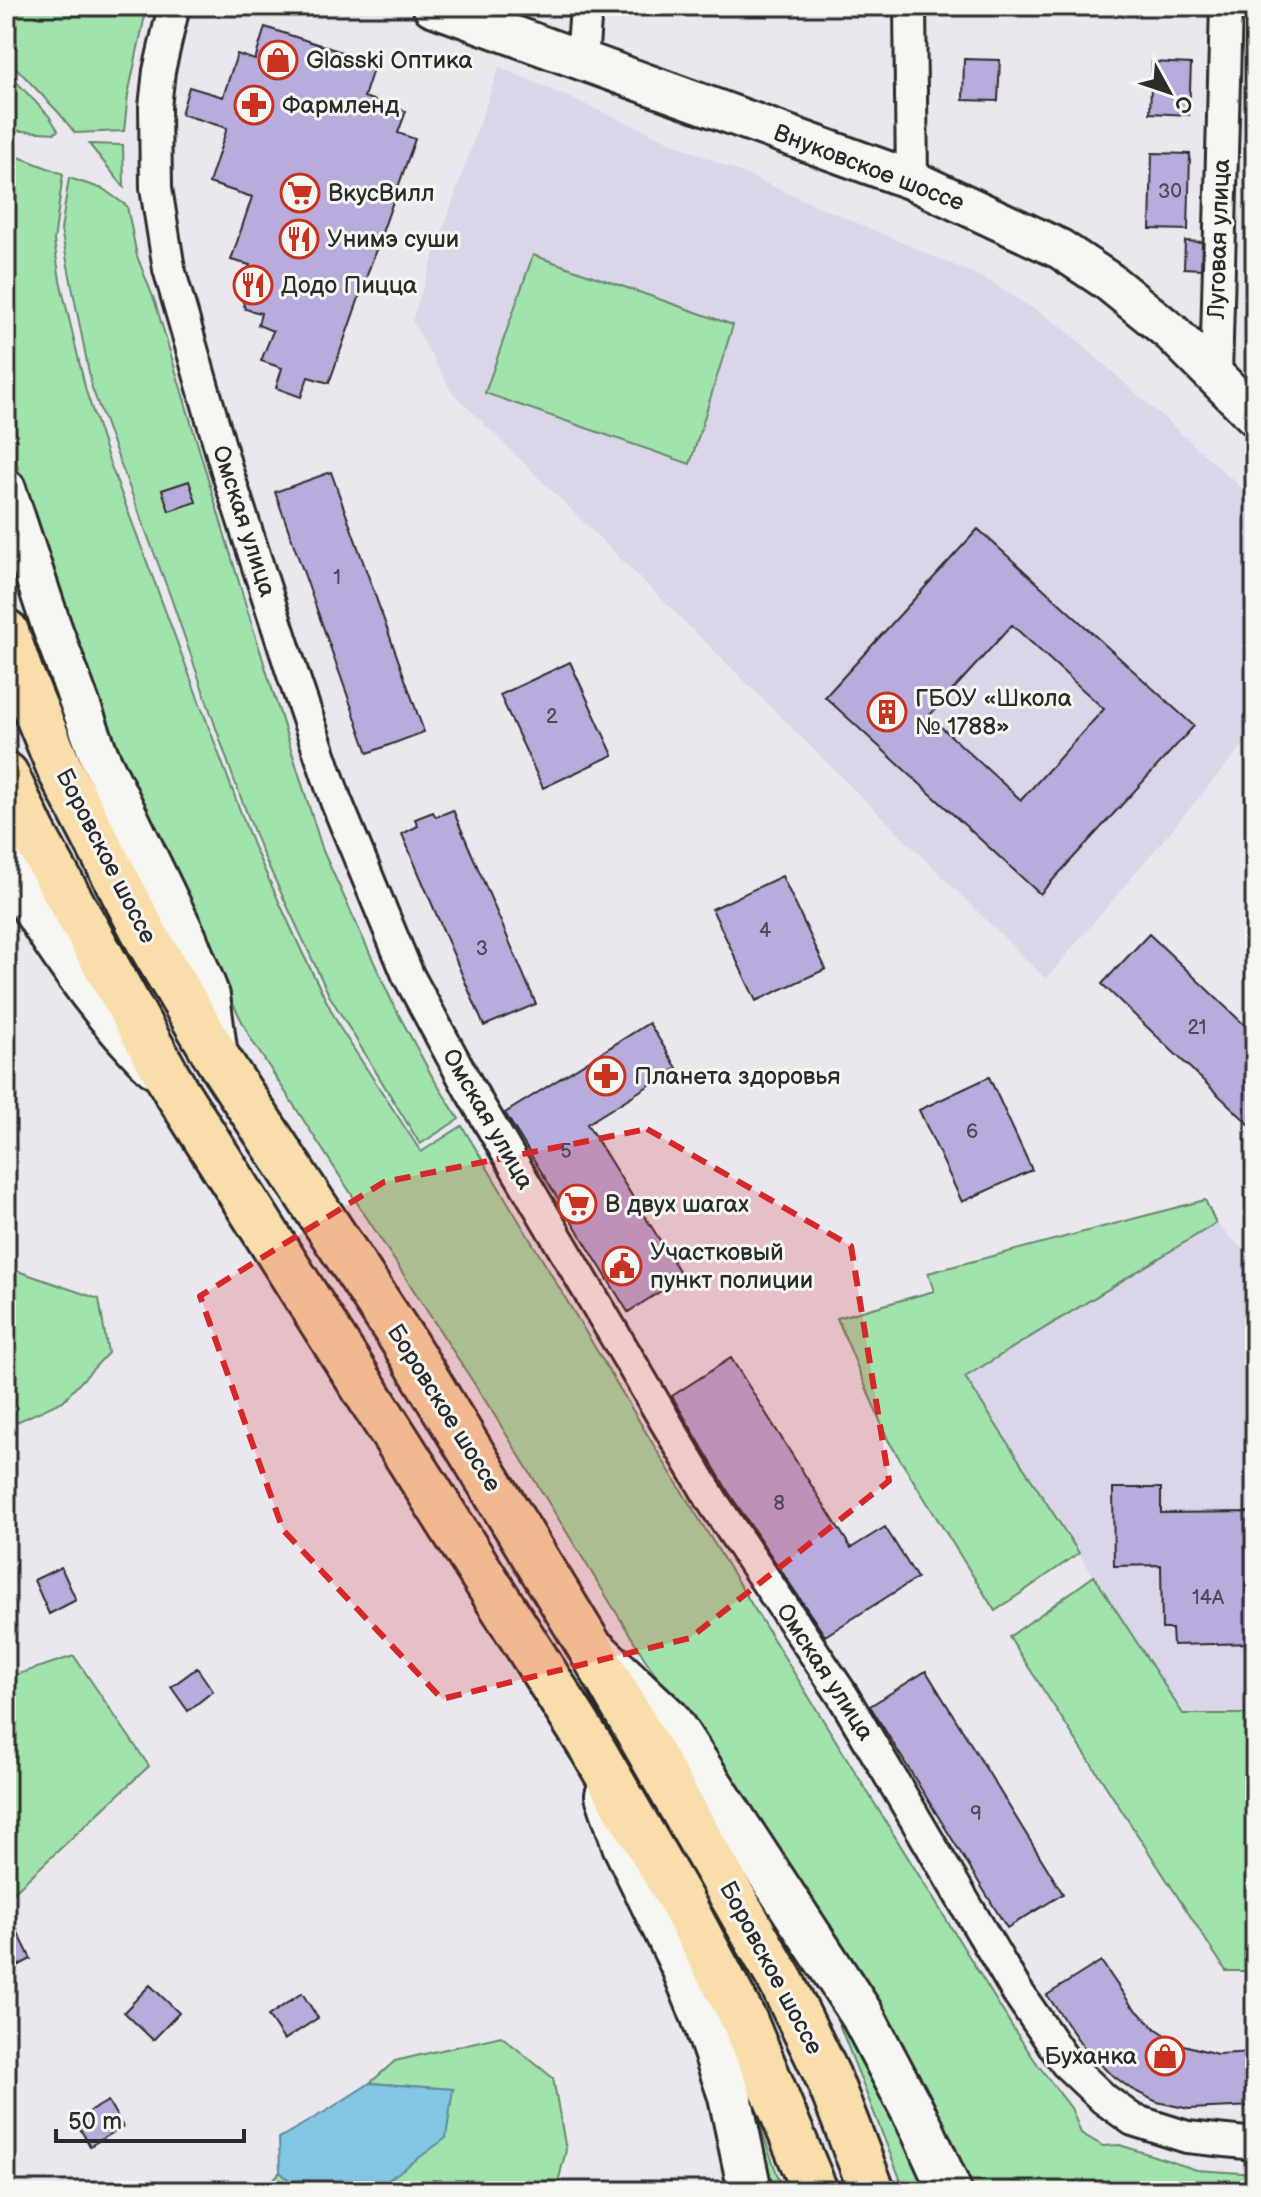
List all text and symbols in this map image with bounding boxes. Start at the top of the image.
shop icon: Glasski Оптика [257,39,299,81]
place label: Glasski Оптика [306,46,473,75]
north arrow [1129,52,1209,132]
pharmacy icon: Фармленд [233,84,275,126]
text: С [1168,89,1198,118]
place label: Фармленд [282,91,400,120]
street label: Внуковское шоссе [770,118,968,218]
street label: Луговая улица [1202,158,1236,321]
supermarket icon: ВкусВилл [279,172,321,214]
place label: ВкусВилл [328,179,435,208]
house number: 30 [1158,180,1182,204]
restaurant icon: Унимэ суши [278,218,320,260]
place label: Унимэ суши [327,225,459,254]
restaurant icon: Додо Пицца [232,264,274,306]
place label: Додо Пицца [281,271,417,300]
street label: Омская улица [206,442,282,600]
house number: 1 [333,566,341,590]
place label: ГБОУ «Школа № 1788» [915,684,1072,741]
building icon: ГБОУ «Школа № 1788» [866,691,908,733]
house number: 2 [546,705,558,729]
street label: Боровское шоссе [49,764,163,948]
house number: 4 [759,919,771,943]
house number: 3 [476,937,488,961]
house number: 21 [1187,1016,1207,1040]
street label: Омская улица [436,1044,540,1194]
pharmacy icon: Планета здоровья [585,1055,627,1097]
place label: Планета здоровья [634,1062,841,1091]
house number: 6 [966,1120,978,1144]
house number: 5 [560,1140,572,1164]
supermarket icon: В двух шагах [556,1183,598,1225]
place label: В двух шагах [605,1190,749,1219]
place label: Участковый пункт полиции [650,1238,813,1295]
public building icon: Участковый пункт полиции [601,1245,643,1287]
street label: Боровское шоссе [381,1319,507,1497]
house number: 8 [773,1492,785,1516]
house number: 14А [1192,1586,1225,1610]
street label: Омская улица [770,1598,880,1746]
house number: 9 [970,1802,982,1826]
street label: Боровское шоссе [713,1876,829,2060]
shop icon: Буханка [1144,2035,1186,2077]
place label: Буханка [1044,2042,1137,2071]
scale bar [56,2093,244,2143]
text: 50 m [68,2107,122,2136]

